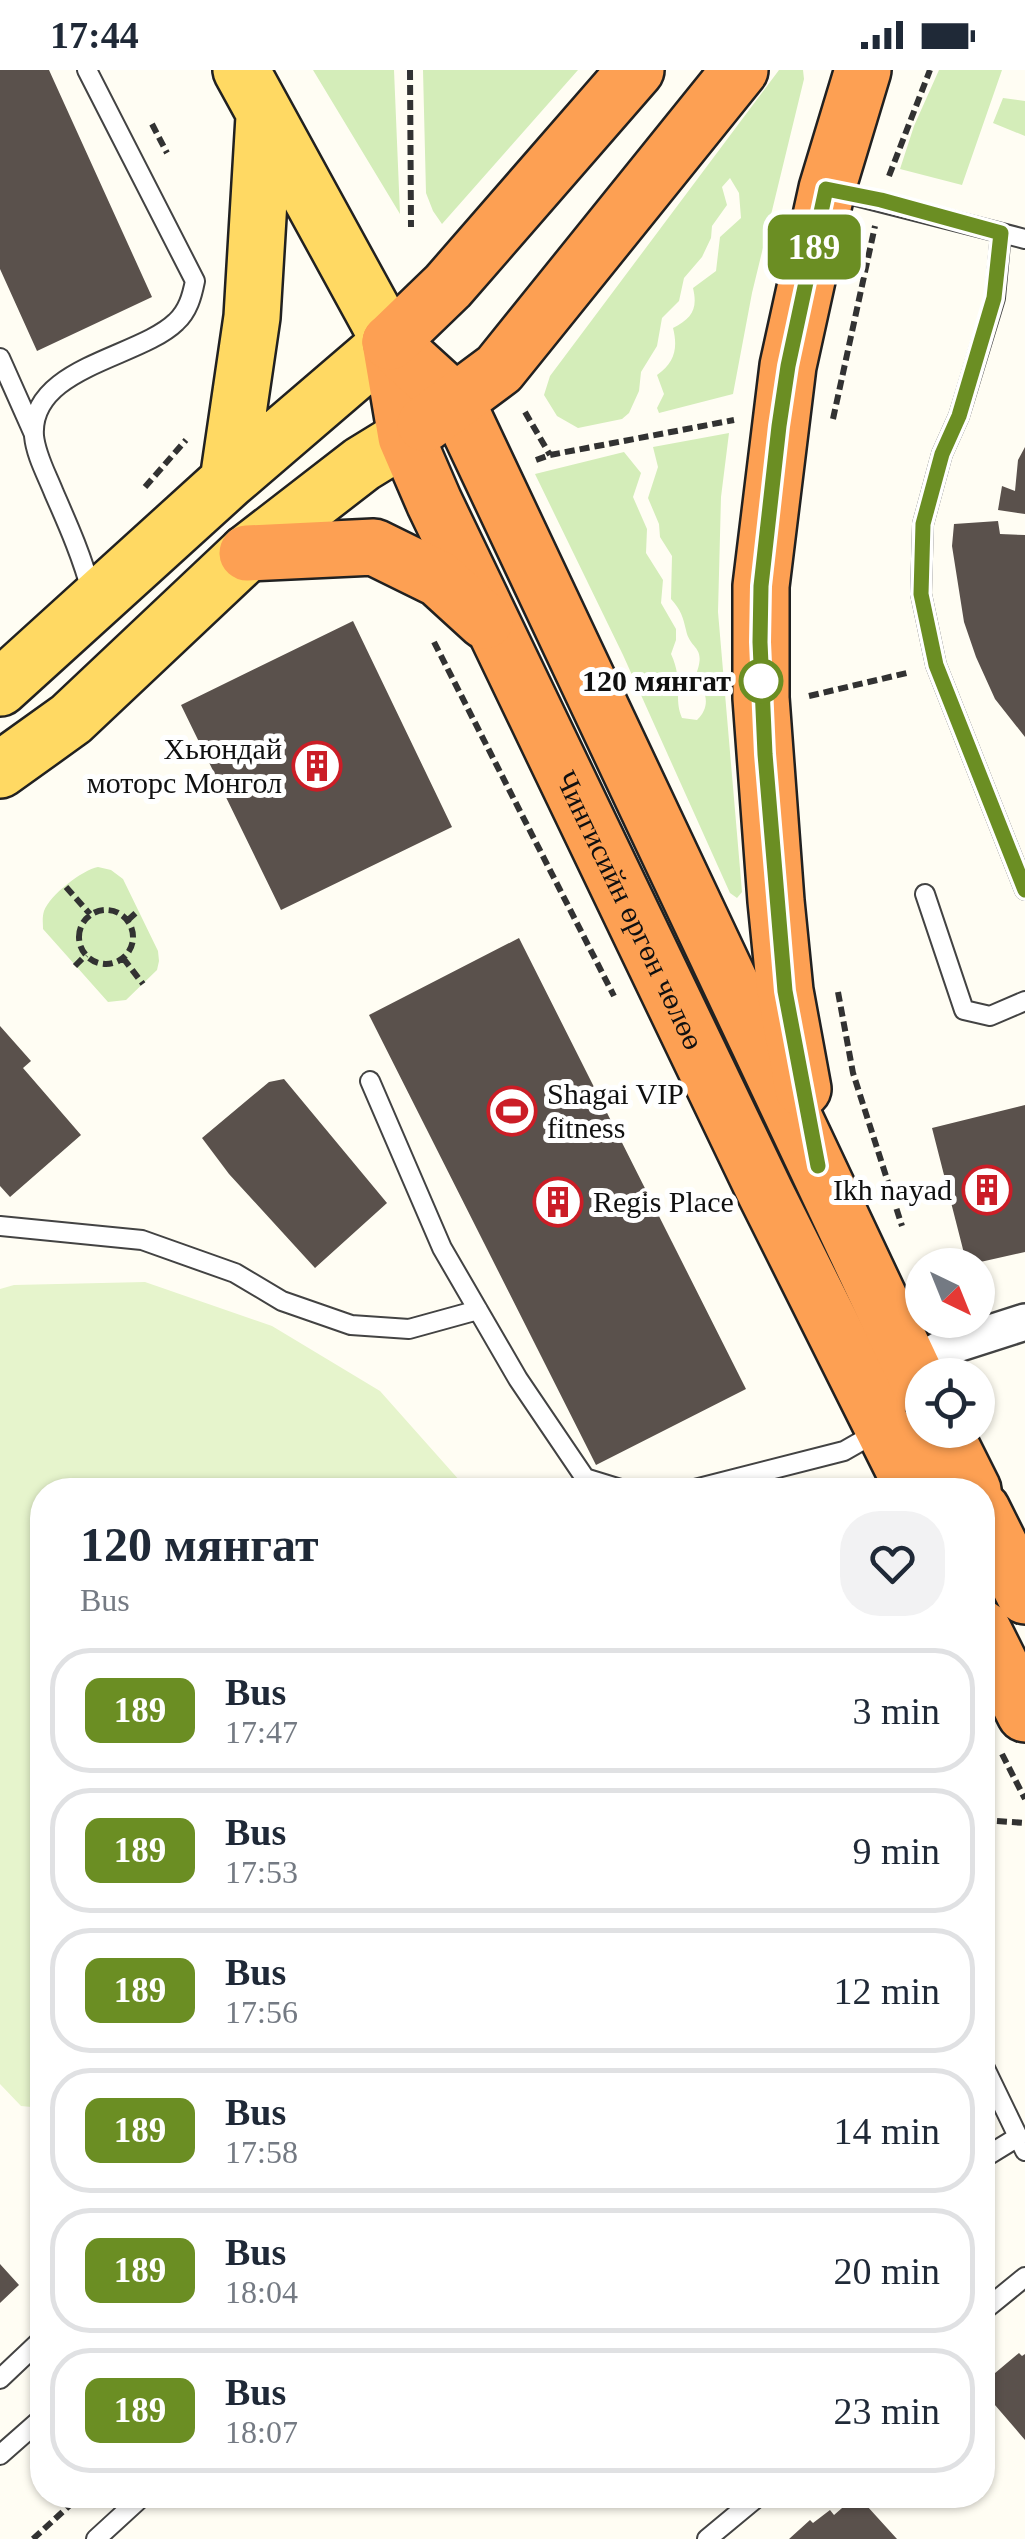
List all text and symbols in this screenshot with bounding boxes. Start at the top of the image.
text: 17:44 [50,14,139,56]
line badge: 189 [756,214,872,280]
text: 189 [788,228,840,267]
marker: 120 мянгат [740,660,782,702]
place label: 120 мянгат [582,664,731,697]
place label: Хьюндай моторс Монгол [87,732,282,799]
building icon: Хьюндай моторс Монгол [291,740,343,792]
street label: Чингисийн өргөн чөлөө [550,765,711,1055]
place label: Shagai VIP fitness [547,1077,684,1144]
sports icon: Shagai VIP fitness [486,1085,538,1137]
building icon: Ikh nayad [961,1164,1013,1216]
place label: Ikh nayad [833,1173,952,1206]
building icon: Regis Place [532,1176,584,1228]
place label: Regis Place [593,1185,734,1218]
north arrow [905,1248,995,1338]
map controls [905,1248,995,1448]
button: locate [905,1358,995,1448]
button: heart [840,1511,945,1616]
text: 120 мянгат [80,1518,318,1571]
text: Bus [80,1582,130,1618]
text: Bus [225,1671,286,1713]
text: 3 min [852,1690,940,1732]
text: 189 [114,1691,166,1730]
text: 17:47 [225,1714,298,1750]
text: Bus [225,1811,286,1853]
text: 9 min [852,1830,940,1872]
text: 189 [114,1831,166,1870]
text: 17:53 [225,1854,298,1890]
text: Bus [225,1951,286,1993]
text: 12 min [833,1970,940,2012]
text: 189 [114,1971,166,2010]
text: 17:56 [225,1994,298,2030]
text: Bus [225,2091,286,2133]
text: 14 min [833,2110,940,2152]
text: 189 [114,2111,166,2150]
text: 17:58 [225,2134,298,2170]
text: Bus [225,2231,286,2273]
text: 20 min [833,2250,940,2292]
text: 189 [114,2251,166,2290]
text: 18:04 [225,2274,298,2310]
text: Bus [225,2371,286,2413]
text: 23 min [833,2390,940,2432]
text: 189 [114,2391,166,2430]
text: 18:07 [225,2414,298,2450]

